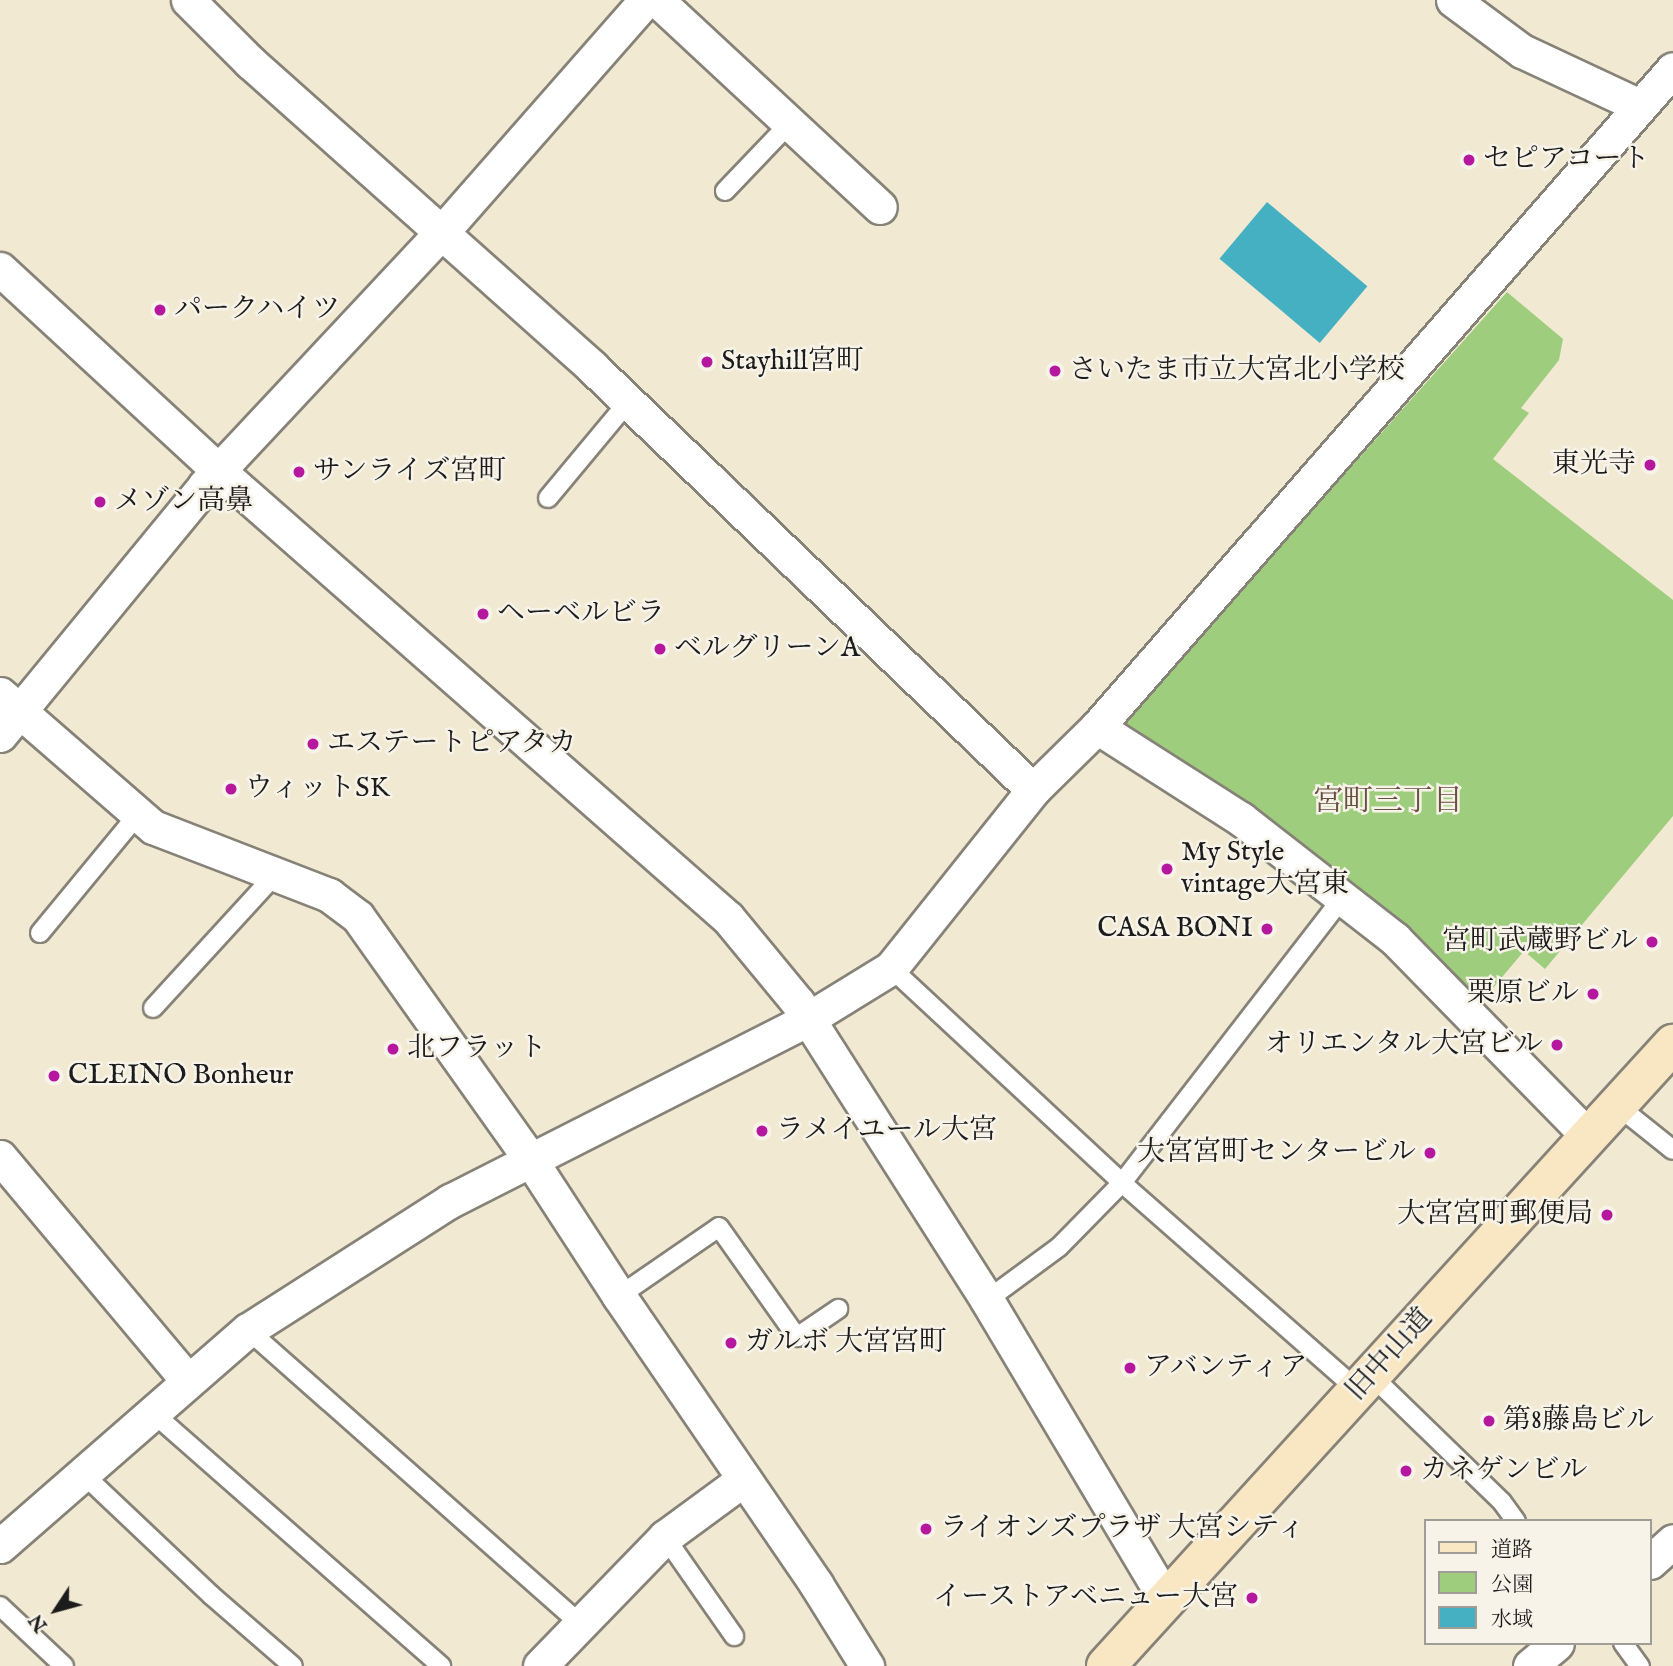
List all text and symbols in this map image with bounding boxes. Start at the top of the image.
place label: セピアコート [1483,143,1651,177]
marker: セピアコート [1461,152,1477,168]
place label: パークハイツ [174,293,342,327]
marker: パークハイツ [152,302,168,318]
place label: Stayhill宮町 [721,345,864,379]
marker: Stayhill宮町 [699,354,715,370]
place label: さいたま市立大宮北小学校 [1069,354,1405,388]
marker: さいたま市立大宮北小学校 [1047,363,1063,379]
place label: 東光寺 [1552,448,1636,482]
place label: サンライズ宮町 [313,455,509,489]
marker: 東光寺 [1642,457,1658,473]
marker: サンライズ宮町 [291,464,307,480]
place label: メゾン高鼻 [114,485,254,519]
marker: メゾン高鼻 [92,494,108,510]
place label: ヘーベルビラ [497,597,665,631]
marker: ヘーベルビラ [475,606,491,622]
place label: ベルグリーンA [674,632,861,666]
marker: ベルグリーンA [652,641,668,657]
place label: エステートピアタカ [327,727,579,761]
marker: エステートピアタカ [305,736,321,752]
place label: ウィットSK [245,772,392,806]
marker: ウィットSK [223,781,239,797]
district label: 宮町三丁目 [1313,784,1463,820]
place label: My Style vintage大宮東 [1181,836,1350,902]
marker: My Style vintage大宮東 [1159,861,1175,877]
place label: CASA BONI [1097,912,1253,946]
marker: CASA BONI [1259,921,1275,937]
place label: 宮町武蔵野ビル [1442,925,1638,959]
marker: 宮町武蔵野ビル [1644,934,1660,950]
place label: 栗原ビル [1467,977,1579,1011]
marker: 栗原ビル [1585,986,1601,1002]
place label: オリエンタル大宮ビル [1263,1028,1543,1062]
place label: 北フラット [407,1032,547,1066]
marker: オリエンタル大宮ビル [1549,1037,1565,1053]
marker: 北フラット [385,1041,401,1057]
place label: CLEINO Bonheur [68,1059,293,1093]
marker: CLEINO Bonheur [46,1068,62,1084]
place label: ラメイユール大宮 [776,1114,1000,1148]
marker: ラメイユール大宮 [754,1123,770,1139]
place label: 大宮宮町センタービル [1136,1136,1416,1170]
marker: 大宮宮町センタービル [1422,1145,1438,1161]
place label: 大宮宮町郵便局 [1397,1198,1593,1232]
marker: 大宮宮町郵便局 [1599,1207,1615,1223]
street label: 旧中山道 [1340,1302,1440,1408]
place label: ガルボ 大宮宮町 [745,1326,947,1360]
marker: ガルボ 大宮宮町 [723,1335,739,1351]
place label: アバンティア [1144,1351,1312,1385]
marker: アバンティア [1122,1360,1138,1376]
place label: 第8藤島ビル [1503,1404,1654,1438]
marker: 第8藤島ビル [1481,1413,1497,1429]
place label: カネゲンビル [1420,1454,1588,1488]
marker: カネゲンビル [1398,1463,1414,1479]
place label: ライオンズプラザ 大宮シティ [940,1512,1310,1546]
legend [1424,1519,1652,1645]
marker: ライオンズプラザ 大宮シティ [918,1521,934,1537]
text: 道路 [1491,1537,1533,1564]
text: 公園 [1491,1572,1533,1599]
north arrow [21,1575,91,1645]
place label: イーストアベニュー大宮 [930,1581,1238,1615]
marker: イーストアベニュー大宮 [1244,1590,1260,1606]
text: 水域 [1491,1607,1533,1634]
text: N [24,1609,54,1636]

